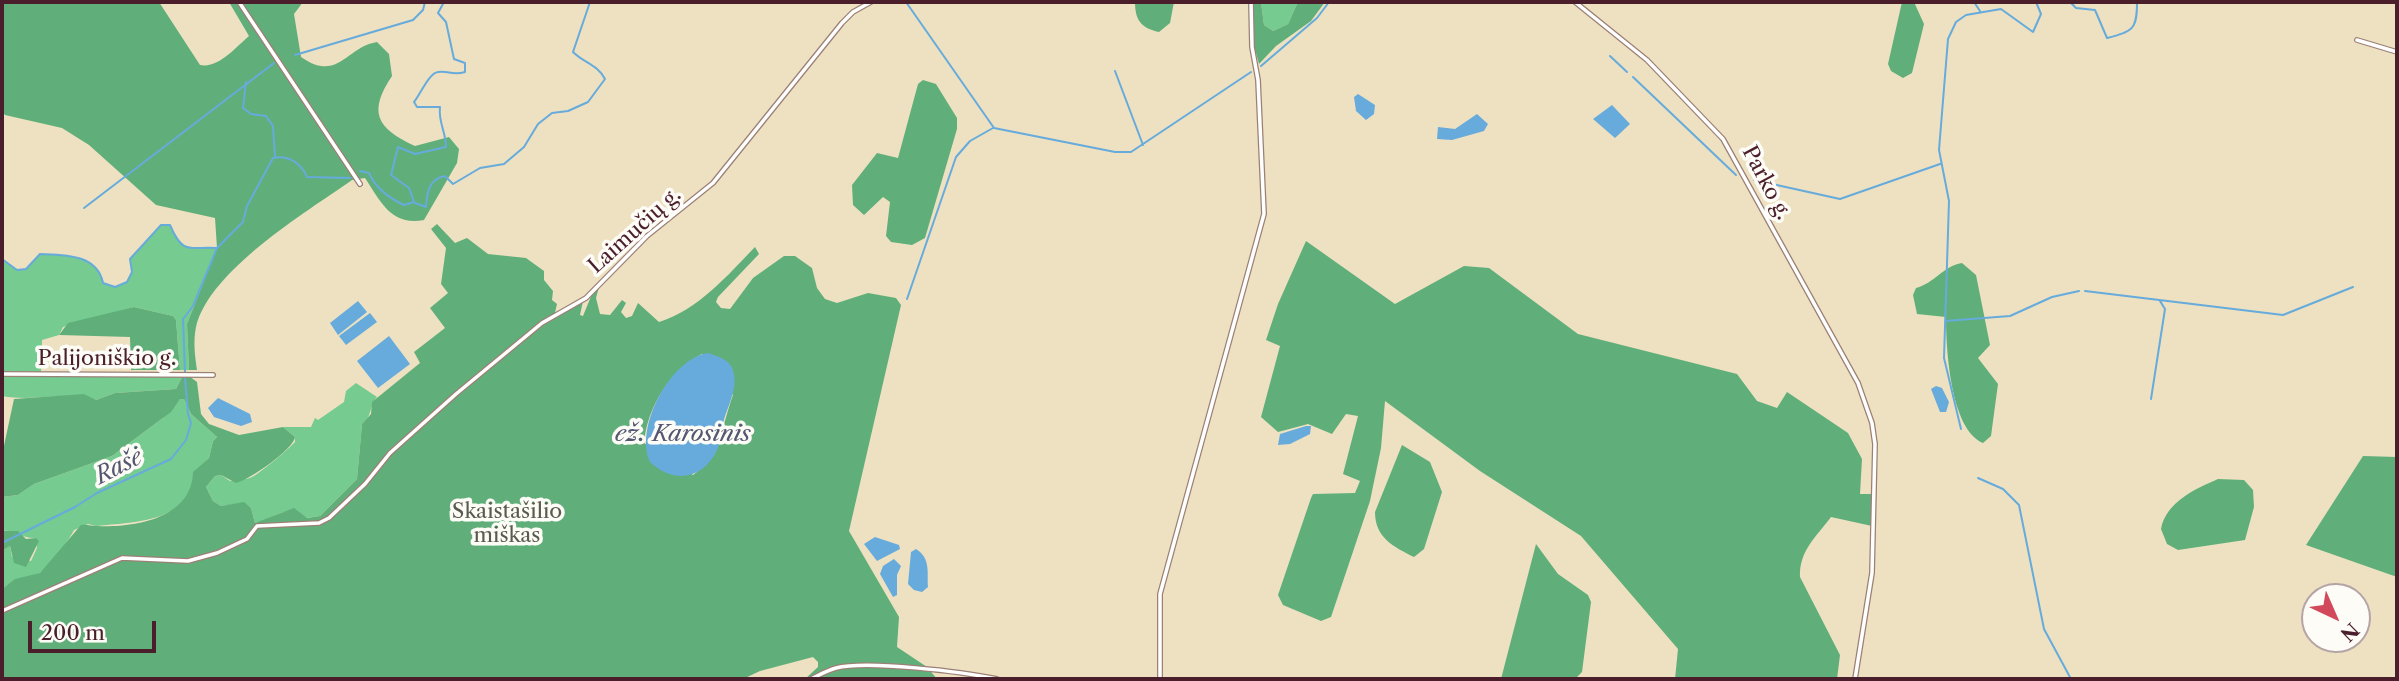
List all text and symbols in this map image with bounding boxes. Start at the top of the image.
street label: Parko g. [1736,142,1796,224]
street label: Laimučių g. [583,183,687,279]
street label: Palijoniškio g. [38,346,176,372]
water label: ež. Karosinis [615,420,751,448]
water label: Rašė [91,443,147,491]
park label: Skaistašilio miškas [452,499,562,549]
north arrow [2301,583,2371,653]
scale bar [32,608,159,652]
text: N [2336,618,2363,646]
text: 200 m [41,620,105,645]

